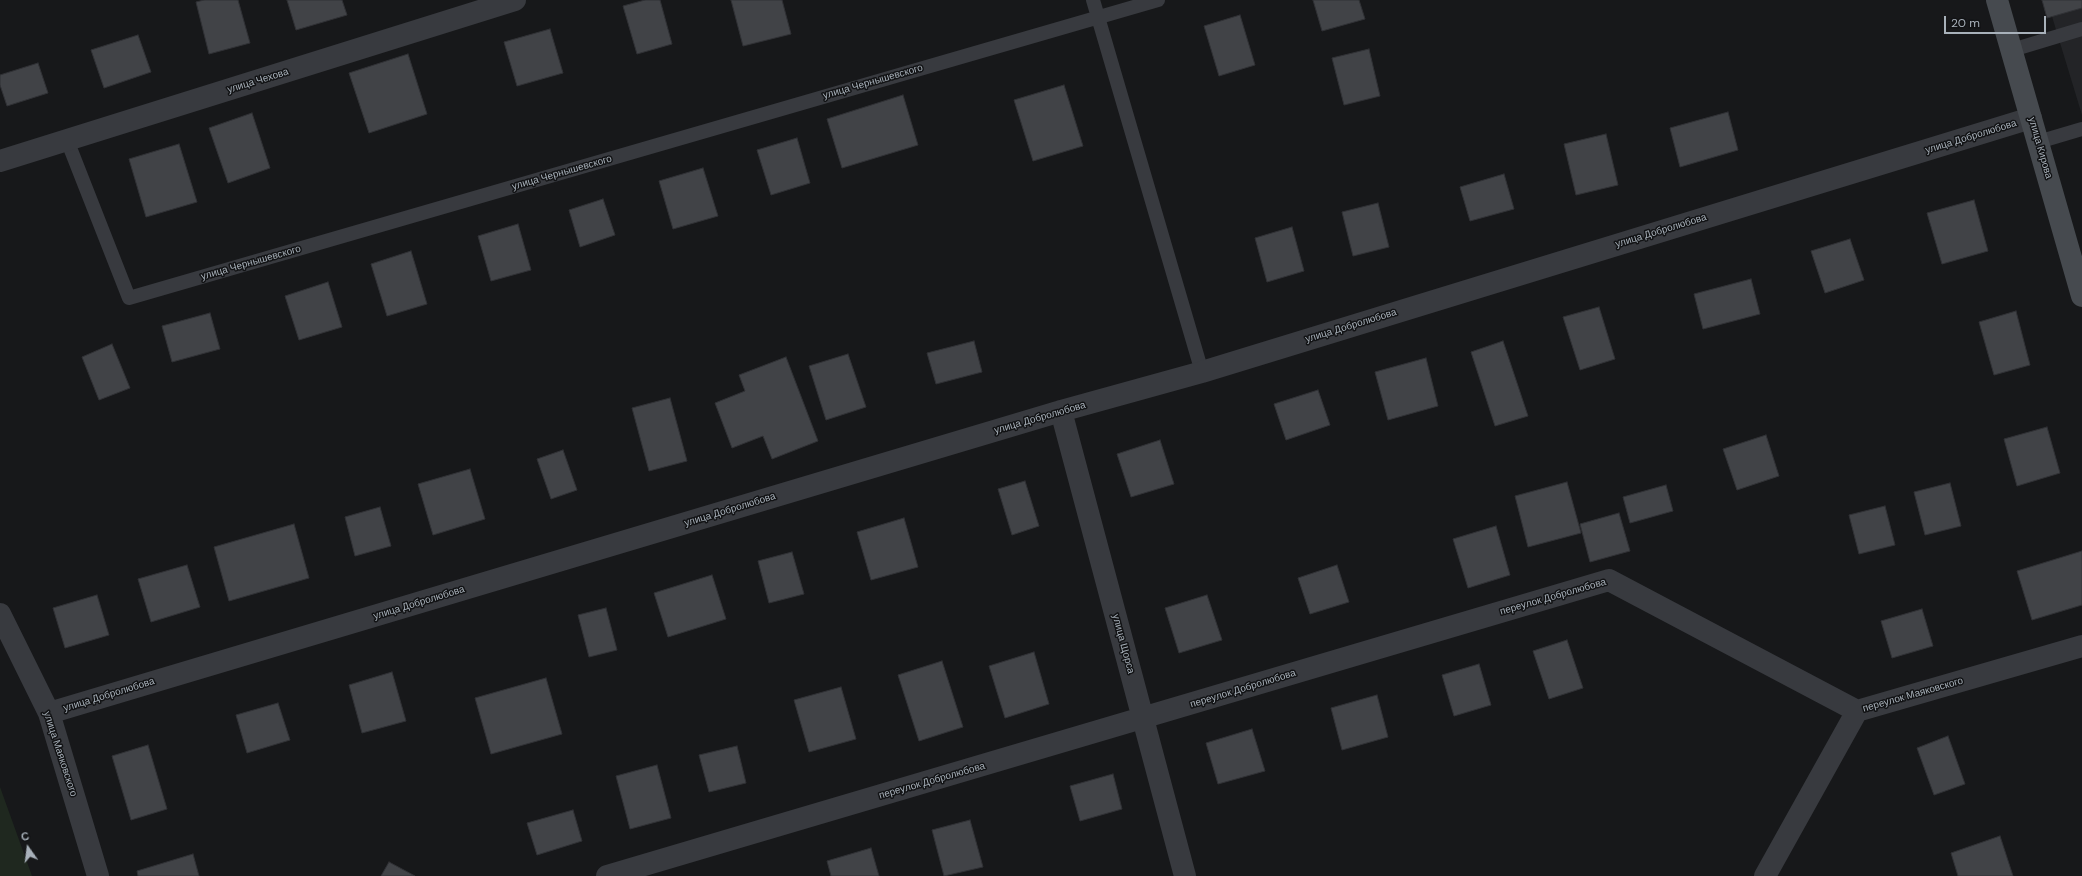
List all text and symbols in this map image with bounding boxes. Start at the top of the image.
scale bar [1946,8,2048,34]
text: 20 m [1951,15,1980,31]
street label: улица Чернышевского [822,62,924,102]
street label: улица Чехова [226,66,290,96]
street label: улица Кирова [2025,116,2055,180]
street label: улица Добролюбова [1924,117,2018,157]
street label: улица Чернышевского [511,153,613,193]
street label: улица Добролюбова [1614,211,1708,251]
street label: улица Чернышевского [200,243,302,283]
street label: улица Добролюбова [1304,306,1398,346]
street label: улица Добролюбова [993,399,1087,437]
street label: улица Добролюбова [683,490,777,530]
street label: переулок Добролюбова [1499,576,1607,618]
street label: улица Добролюбова [372,583,466,623]
street label: улица Щорса [1109,613,1137,675]
street label: переулок Добролюбова [1189,667,1297,711]
street label: улица Добролюбова [62,675,156,715]
street label: переулок Маяковского [1861,675,1965,715]
street label: улица Маяковского [41,710,79,798]
street label: переулок Добролюбова [878,760,986,802]
north arrow [8,828,48,868]
text: С [20,829,31,844]

